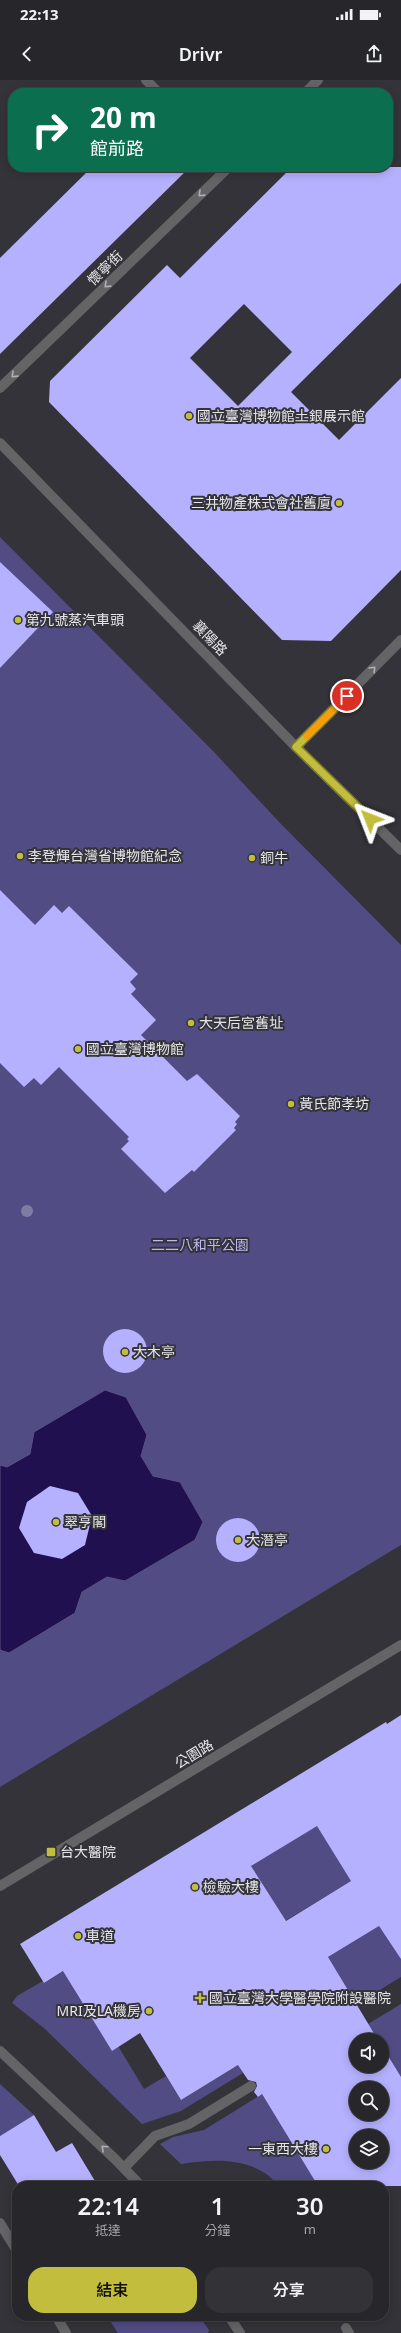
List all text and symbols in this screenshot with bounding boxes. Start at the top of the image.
text: 22:13 [20,4,59,24]
text: Drivr [179,42,222,66]
icon: back [16,43,38,65]
icon: share [363,43,385,65]
text: 20 m [90,98,157,136]
icon: right [24,104,76,156]
text: 館前路 [90,136,144,160]
one-way arrow [198,189,206,197]
street label: 懷寧街 [83,246,126,289]
one-way arrow [104,280,112,287]
one-way arrow [11,370,19,378]
place label: 國立臺灣博物館土銀展示館 [197,406,365,425]
marker: 國立臺灣博物館土銀展示館 [184,411,194,421]
place label: 三井物產株式會社舊廈 [191,493,331,512]
marker: 三井物產株式會社舊廈 [334,498,344,508]
place label: 第九號蒸汽車頭 [26,610,124,629]
marker: 第九號蒸汽車頭 [13,615,23,625]
street label: 襄陽路 [189,616,232,659]
one-way arrow [368,666,376,674]
pin [330,679,364,713]
icon: arrive [336,685,358,707]
position arrow [349,798,391,840]
place label: 李登輝台灣省博物館紀念 [28,846,182,865]
place label: 銅牛 [260,848,288,867]
marker: 李登輝台灣省博物館紀念 [15,851,25,861]
marker: 銅牛 [247,853,257,863]
place label: 大天后宮舊址 [199,1013,283,1032]
marker: 大天后宮舊址 [186,1018,196,1028]
place label: 國立臺灣博物館 [86,1039,184,1058]
marker: 國立臺灣博物館 [73,1044,83,1054]
place label: 黃氏節孝坊 [299,1094,369,1113]
marker: 黃氏節孝坊 [286,1099,296,1109]
park label: 二二八和平公園 [151,1235,249,1254]
place label: 大木亭 [133,1342,175,1361]
marker: 大木亭 [120,1347,130,1357]
place label: 翠亨閣 [64,1512,106,1531]
marker: 翠亨閣 [51,1517,61,1527]
place label: 大潛亭 [246,1530,288,1549]
marker: 大潛亭 [233,1535,243,1545]
street label: 公園路 [171,1735,217,1773]
place label: 台大醫院 [60,1842,116,1861]
marker: 台大醫院 [45,1846,57,1858]
place label: 檢驗大樓 [203,1877,259,1896]
marker: 檢驗大樓 [190,1882,200,1892]
place label: 車道 [86,1926,114,1945]
marker: 車道 [73,1931,83,1941]
place label: 國立臺灣大學醫學院附設醫院 [209,1988,391,2007]
marker: 國立臺灣大學醫學院附設醫院 [194,1992,206,2004]
place label: MRI及LA機房 [57,2001,141,2020]
marker: MRI及LA機房 [144,2006,154,2016]
map controls [349,2033,389,2169]
button: sound [349,2033,389,2073]
button: search [349,2081,389,2121]
button: layers [349,2129,389,2169]
place label: 一東西大樓 [248,2139,318,2158]
marker: 一東西大樓 [321,2144,331,2154]
one-way arrow [101,2145,109,2153]
text: 22:14 [77,2189,139,2222]
text: 1 [211,2189,224,2222]
text: 30 [296,2189,323,2222]
text: m [304,2220,316,2238]
text: 抵達 [95,2221,121,2239]
text: 分鐘 [205,2221,231,2239]
button: 結束 [28,2267,197,2313]
button: 分享 [205,2267,373,2313]

